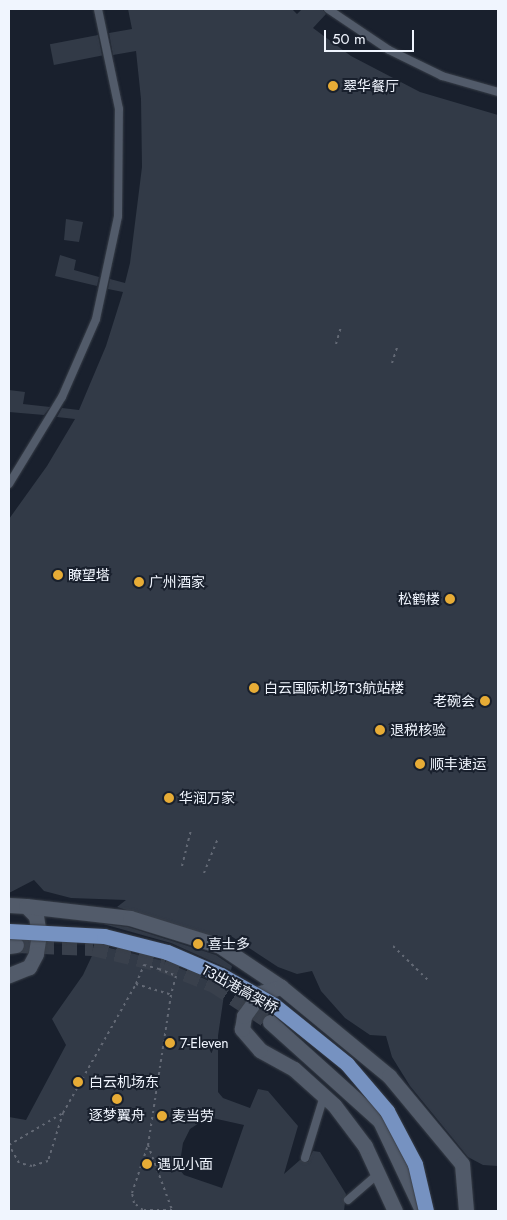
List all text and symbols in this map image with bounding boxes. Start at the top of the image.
scale bar [327,20,417,52]
text: 50 m [332,28,366,50]
place label: 翠华餐厅 [343,78,399,94]
marker: 翠华餐厅 [327,80,339,92]
place label: 瞭望塔 [68,567,110,583]
marker: 瞭望塔 [52,569,64,581]
place label: 广州酒家 [149,574,205,590]
marker: 广州酒家 [133,576,145,588]
place label: 松鹤楼 [398,591,440,607]
marker: 松鹤楼 [444,593,456,605]
place label: 白云国际机场T3航站楼 [264,680,404,696]
marker: 白云国际机场T3航站楼 [248,682,260,694]
place label: 老碗会 [433,693,475,709]
marker: 老碗会 [479,695,491,707]
place label: 退税核验 [390,722,446,738]
marker: 退税核验 [374,724,386,736]
place label: 顺丰速运 [430,756,486,772]
marker: 顺丰速运 [414,758,426,770]
place label: 华润万家 [179,790,235,806]
marker: 华润万家 [163,792,175,804]
place label: 喜士多 [208,936,250,952]
marker: 喜士多 [192,938,204,950]
street label: T3出港高架桥 [199,961,281,1017]
place label: 7-Eleven [180,1035,229,1051]
marker: 7-Eleven [164,1037,176,1049]
place label: 白云机场东 [89,1074,159,1090]
marker: 白云机场东 [71,1075,85,1089]
marker: 逐梦翼舟 [111,1093,123,1105]
place label: 逐梦翼舟 [89,1107,145,1123]
place label: 麦当劳 [172,1108,214,1124]
marker: 麦当劳 [156,1110,168,1122]
place label: 遇见小面 [157,1156,213,1172]
marker: 遇见小面 [141,1158,153,1170]

